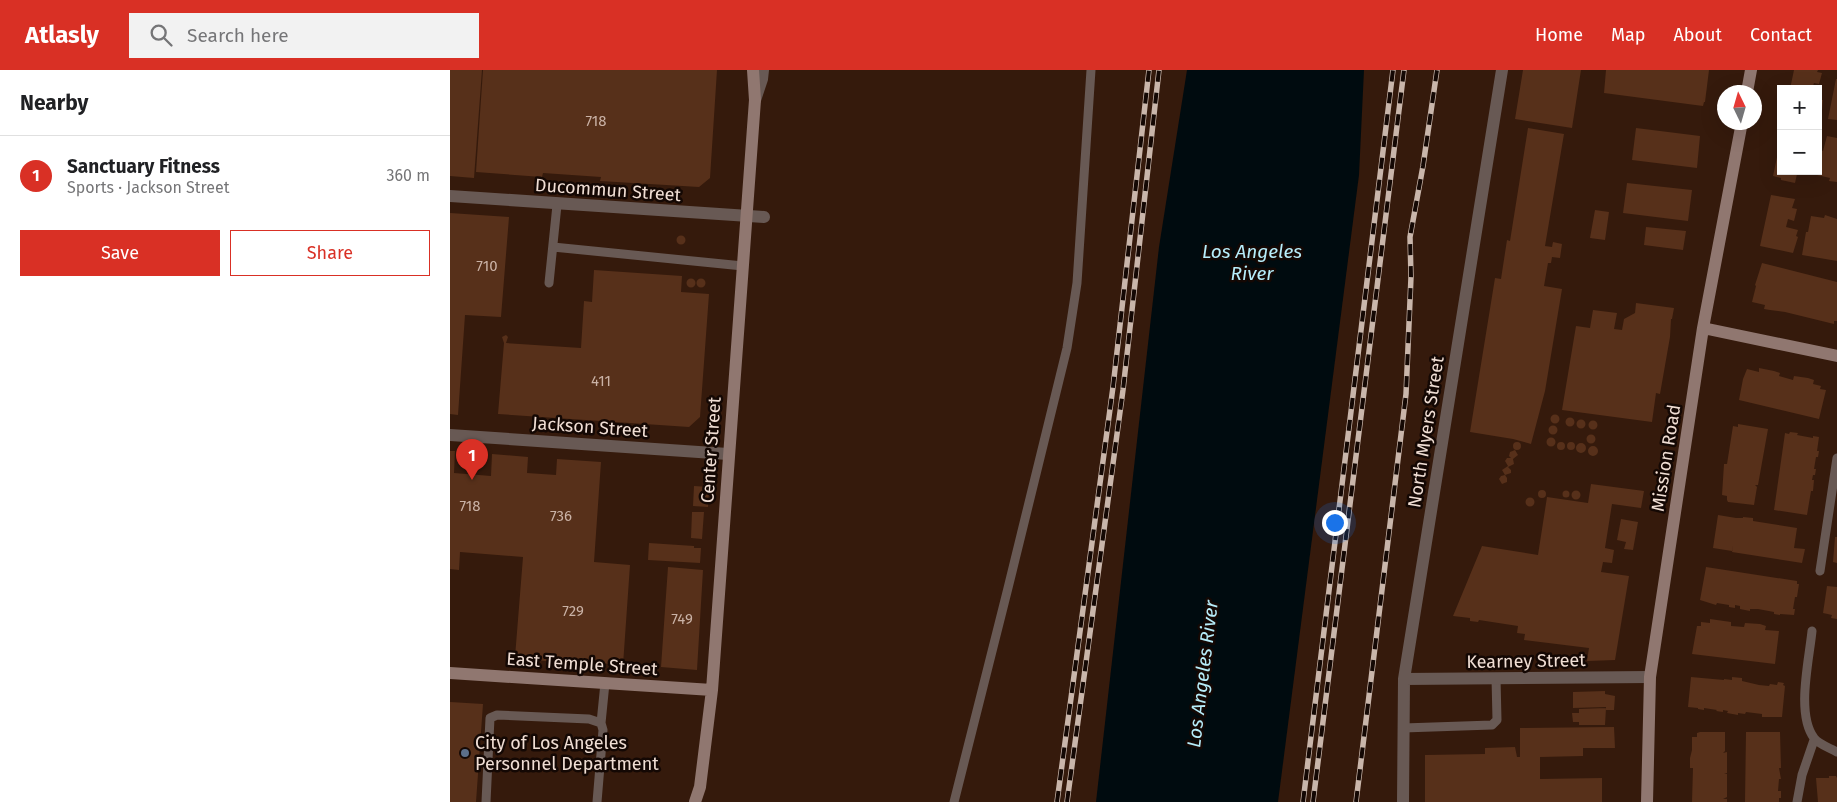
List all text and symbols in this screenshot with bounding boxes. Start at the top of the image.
search box [129,13,479,58]
text: Atlasly [25,21,99,49]
icon: search [147,21,175,49]
text: Search here [187,24,289,47]
text: Home [1535,24,1583,46]
text: Map [1611,24,1645,46]
text: About [1673,24,1722,46]
text: Contact [1750,24,1812,46]
north arrow [1717,85,1762,130]
map controls [1777,85,1822,175]
button: + [1777,85,1822,130]
text: Nearby [20,90,88,116]
house number: 718 [585,112,607,130]
button: − [1777,130,1822,175]
text: Sanctuary Fitness [67,155,220,178]
text: 1 [32,166,40,185]
text: 360 m [387,166,430,185]
street label: Ducommun Street [534,174,682,206]
text: Sports · Jackson Street [67,178,230,197]
button: Save [20,230,220,276]
button: Share [230,230,430,276]
water label: Los Angeles River [1202,240,1302,285]
house number: 710 [476,257,498,275]
street label: North Myers Street [1403,354,1449,509]
house number: 411 [591,372,611,390]
street label: Center Street [696,396,726,504]
street label: Mission Road [1647,403,1685,513]
street label: Jackson Street [531,412,649,442]
pin: 1 [456,439,488,480]
house number: 718 [459,497,481,515]
house number: 736 [550,507,572,525]
your location [1322,510,1348,536]
water label: Los Angeles River [1182,598,1223,749]
house number: 729 [562,602,584,620]
house number: 749 [671,610,693,628]
street label: East Temple Street [506,648,659,680]
street label: Kearney Street [1466,649,1586,673]
place label: City of Los Angeles Personnel Department [475,732,659,775]
marker: City of Los Angeles Personnel Department [459,747,471,759]

